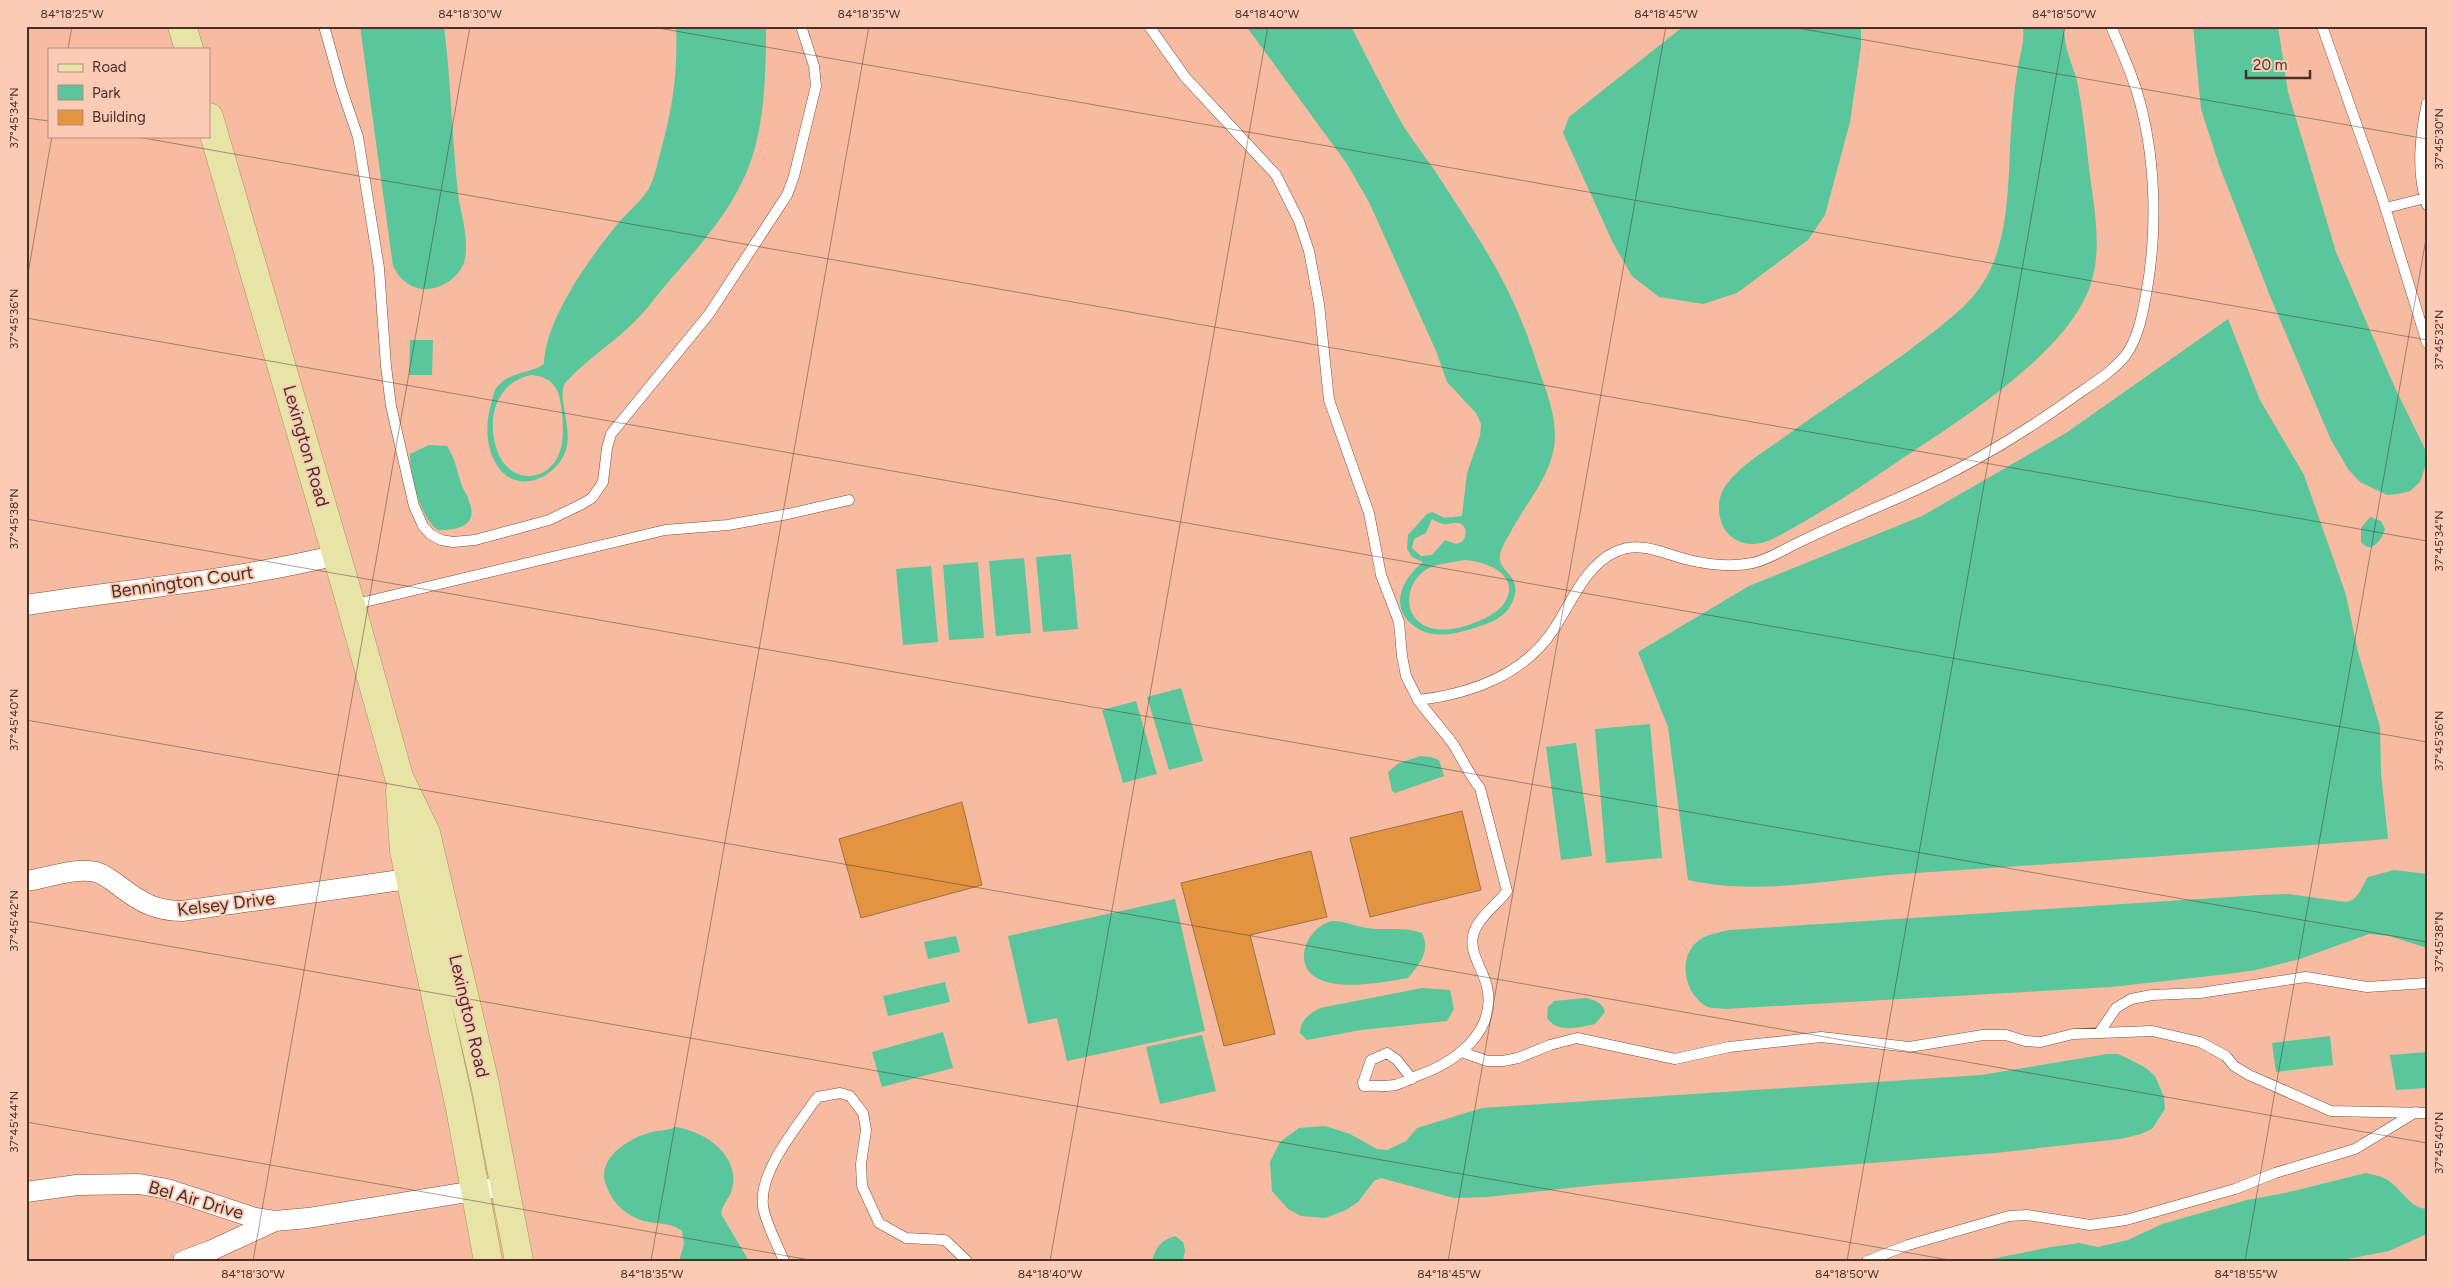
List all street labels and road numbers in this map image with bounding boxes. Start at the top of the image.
street label: Lexington Road [278,383,334,509]
street label: Bennington Court [109,561,255,603]
street label: Kelsey Drive [176,887,276,921]
street label: Lexington Road [444,952,494,1080]
street label: Bel Air Drive [146,1176,246,1224]

